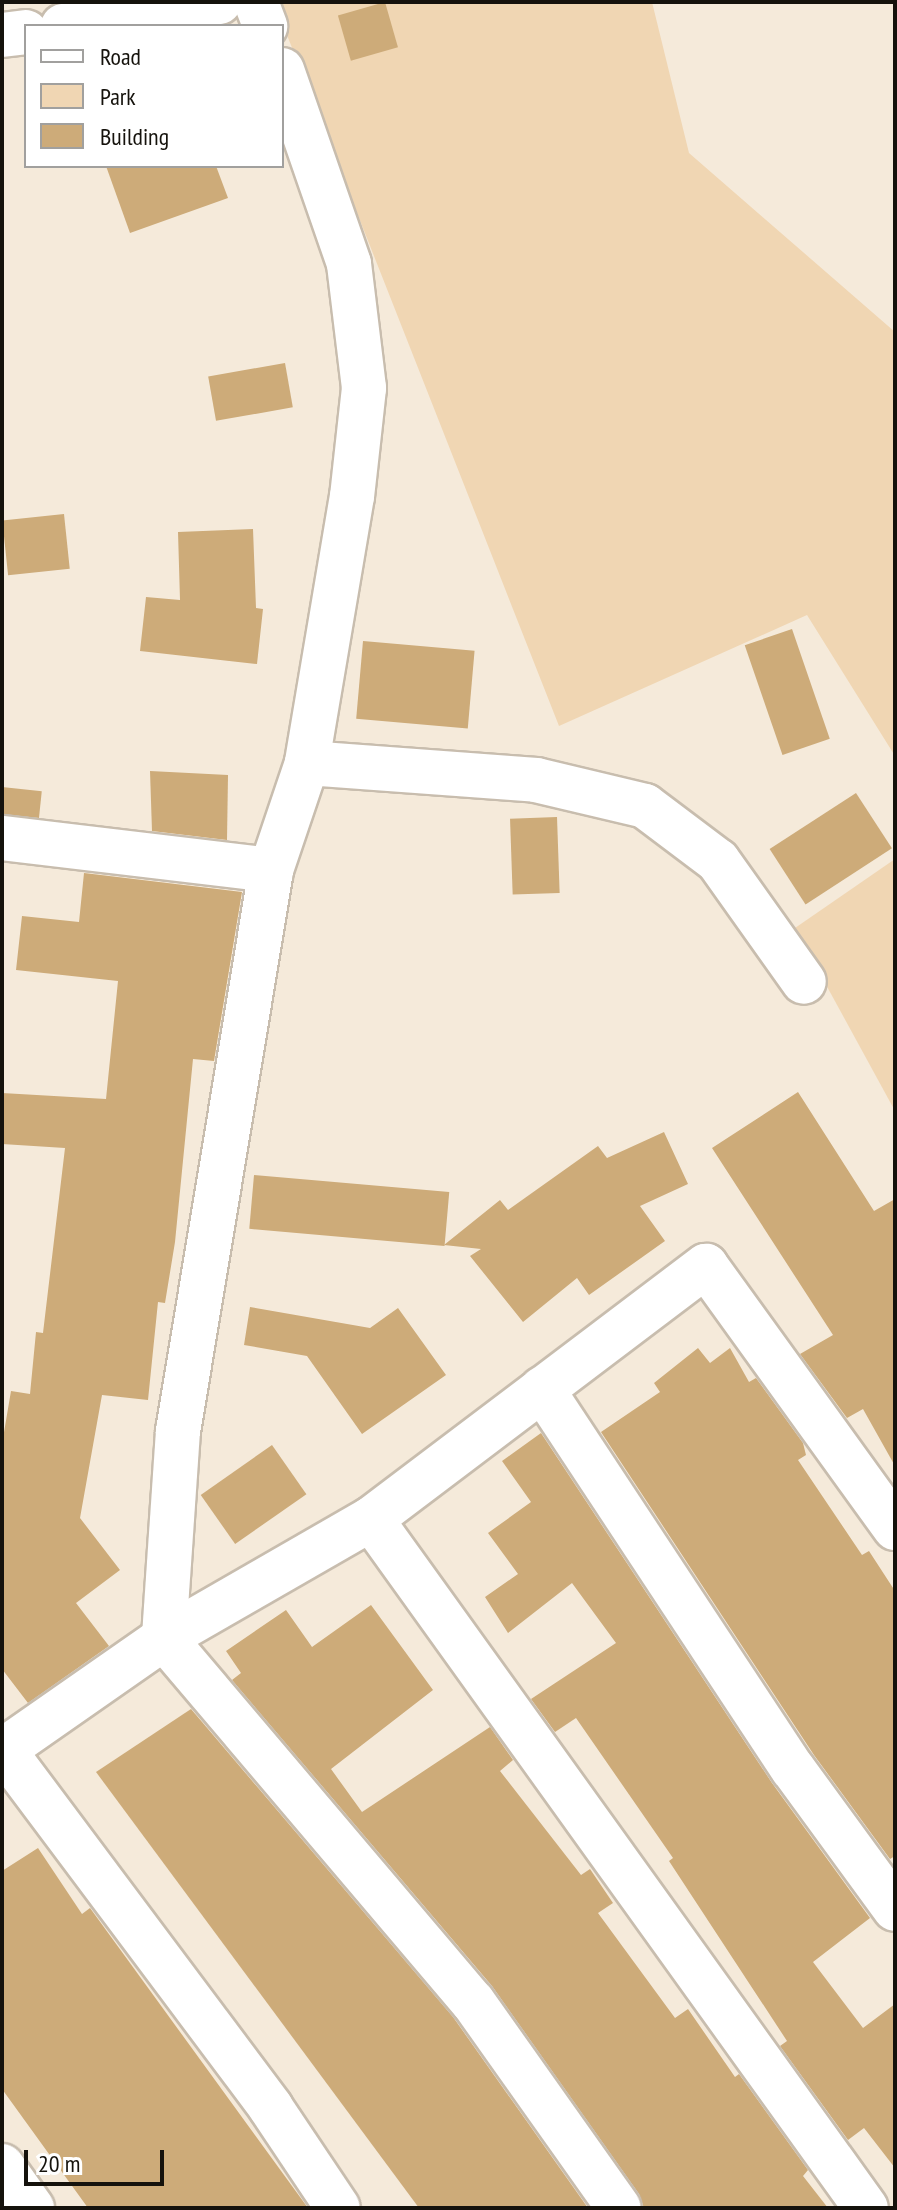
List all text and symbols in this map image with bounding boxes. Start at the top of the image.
legend [24,24,284,168]
text: Road [100,41,141,72]
text: Park [100,81,136,112]
text: Building [100,121,169,152]
scale bar [28,2134,168,2184]
text: 20 m [38,2148,80,2179]

